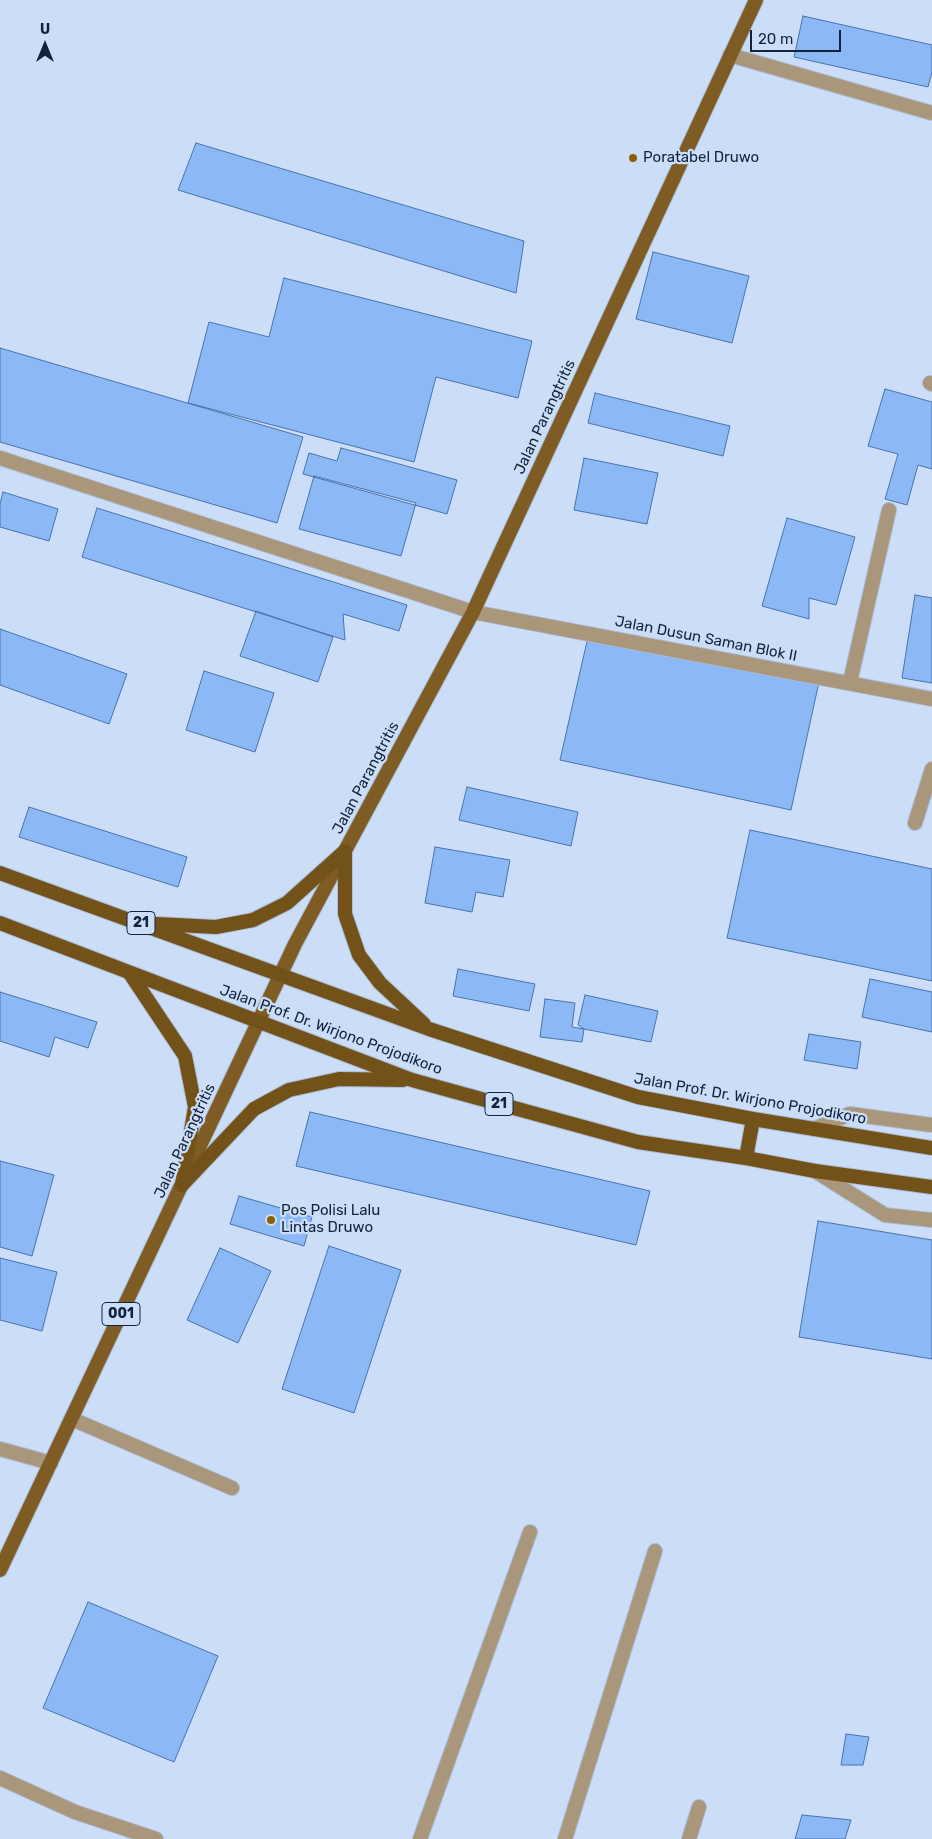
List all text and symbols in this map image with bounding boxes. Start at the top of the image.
north arrow [20,20,70,70]
scale bar [752,20,843,52]
text: U [40,21,50,38]
text: 20 m [758,30,793,48]
place label: Poratabel Druwo [643,149,759,167]
marker: Poratabel Druwo [627,152,639,164]
street label: Jalan Parangtritis [511,357,579,477]
street label: Jalan Dusun Saman Blok II [613,613,799,665]
street label: Jalan Parangtritis [329,719,403,837]
road number: 21 [127,911,155,934]
street label: Jalan Prof. Dr. Wirjono Projodikoro [217,981,445,1079]
street label: Jalan Prof. Dr. Wirjono Projodikoro [632,1070,868,1128]
street label: Jalan Parangtritis [151,1081,219,1201]
road number: 21 [485,1092,513,1116]
place label: Pos Polisi Lalu Lintas Druwo [281,1202,380,1237]
marker: Pos Polisi Lalu Lintas Druwo [265,1214,277,1226]
road number: 001 [102,1302,140,1326]

